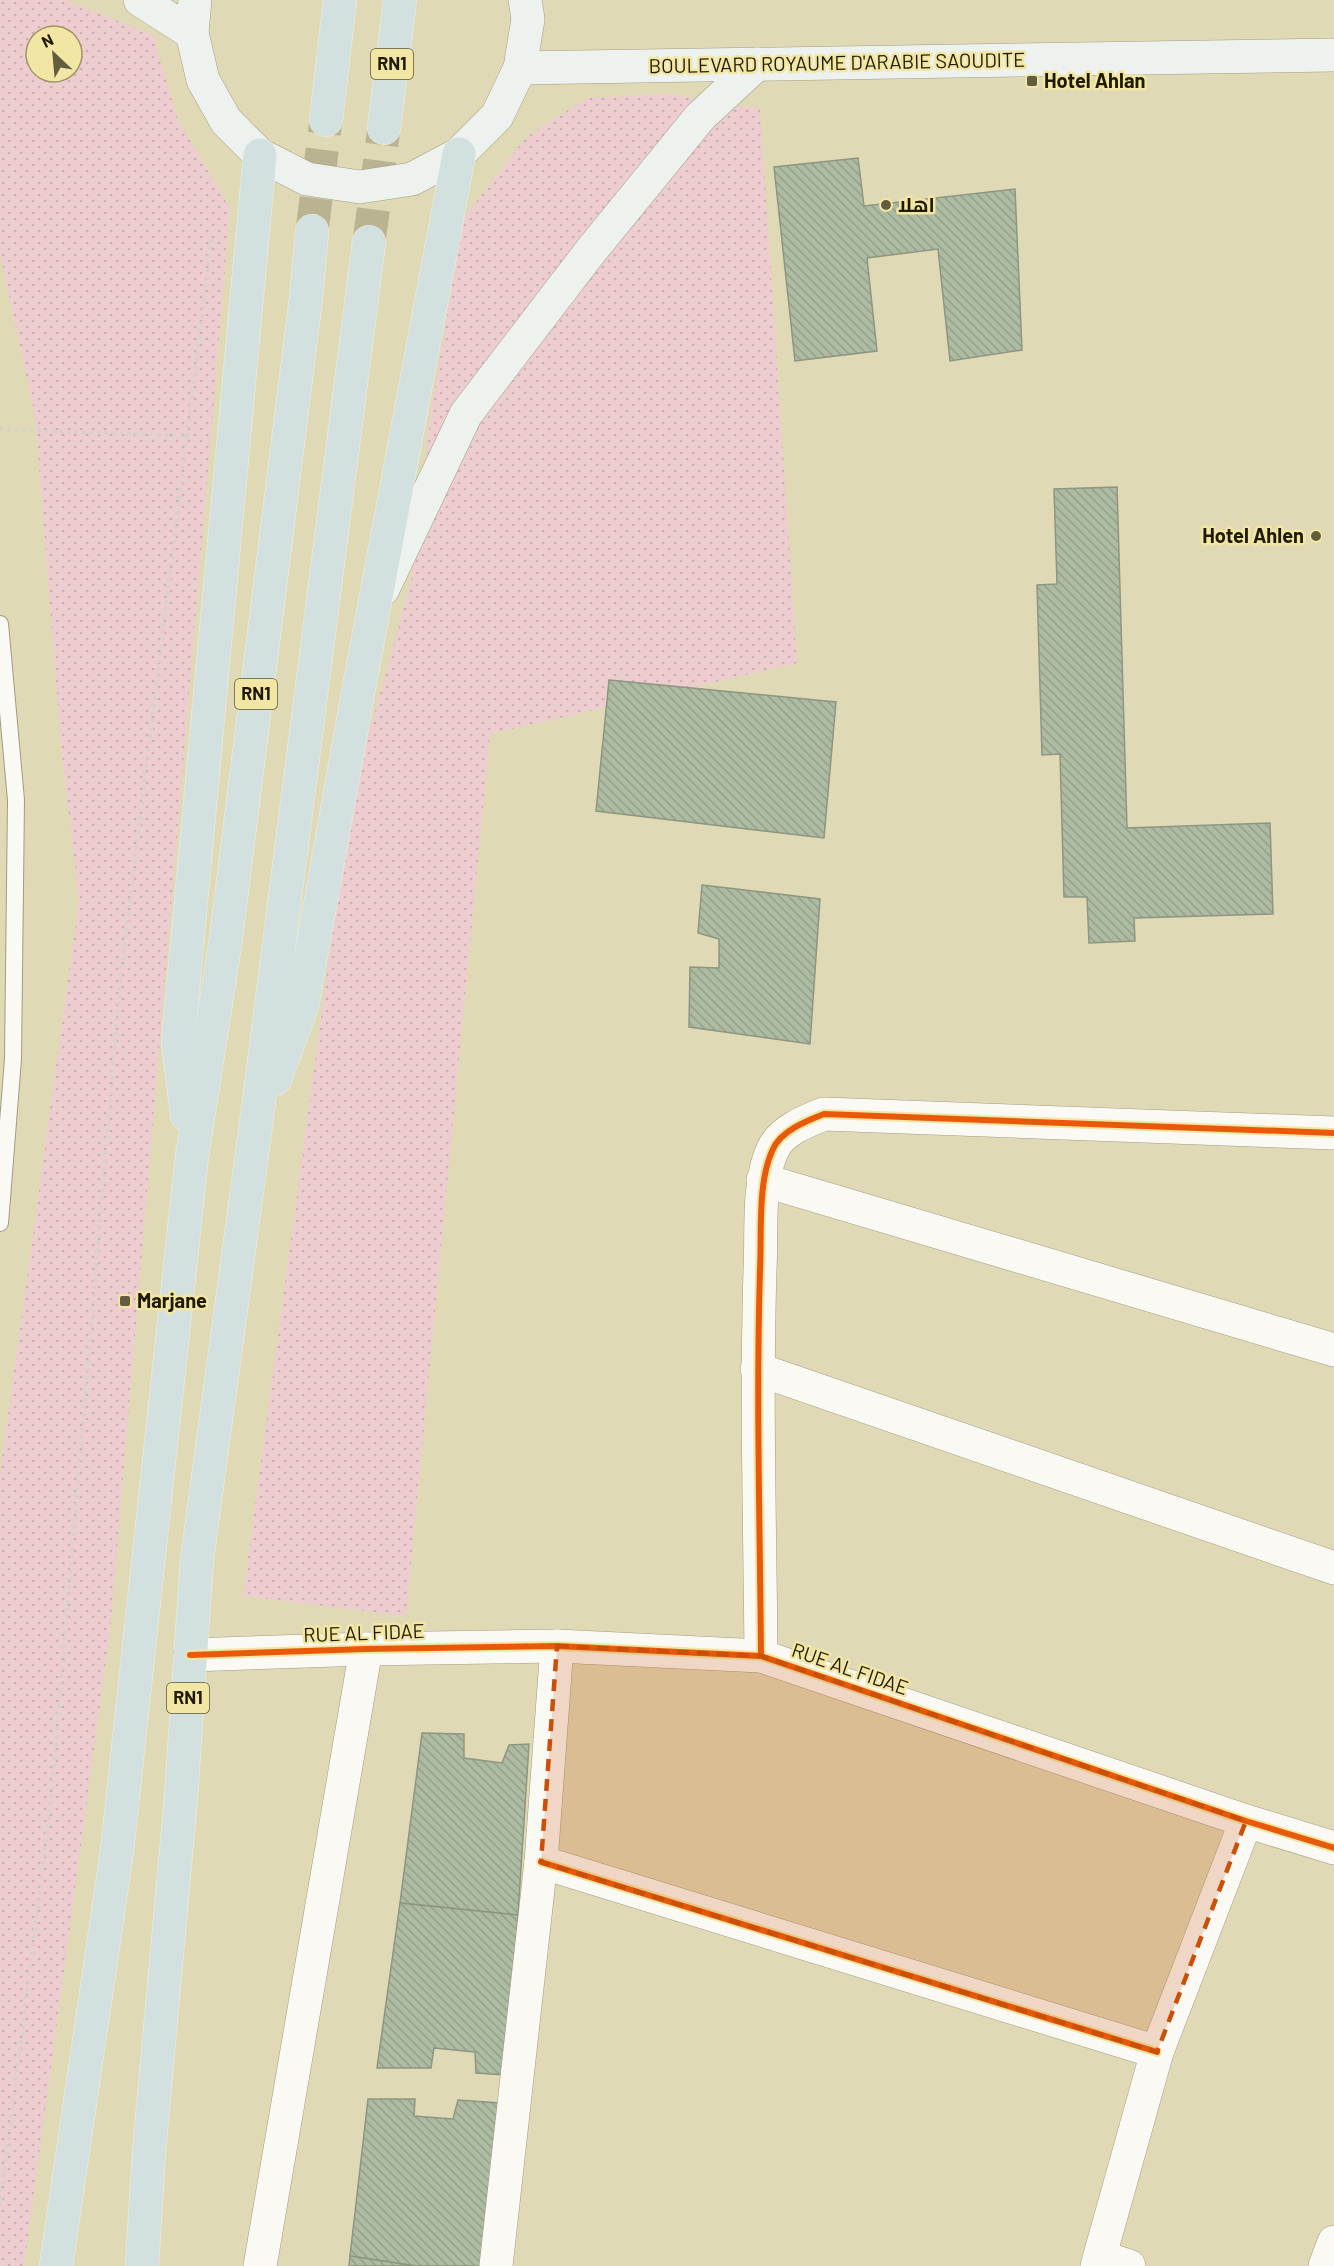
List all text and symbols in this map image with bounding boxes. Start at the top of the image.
north arrow [24,24,84,84]
text: N [38,29,56,51]
street label: BOULEVARD ROYAUME D'ARABIE SAOUDITE [648,47,1026,77]
road number: RN1 [371,49,413,79]
place label: Hotel Ahlan [1044,68,1145,92]
marker: Hotel Ahlan [1025,74,1039,88]
place label: اهلا [898,192,935,216]
marker: اهلا [879,198,893,212]
place label: Hotel Ahlen [1202,523,1304,547]
marker: Hotel Ahlen [1309,529,1323,543]
road number: RN1 [235,679,277,709]
place label: Marjane [137,1288,207,1312]
marker: Marjane [118,1294,132,1308]
street label: RUE AL FIDAE [303,1618,425,1646]
street label: RUE AL FIDAE [789,1637,912,1699]
road number: RN1 [167,1683,209,1713]

